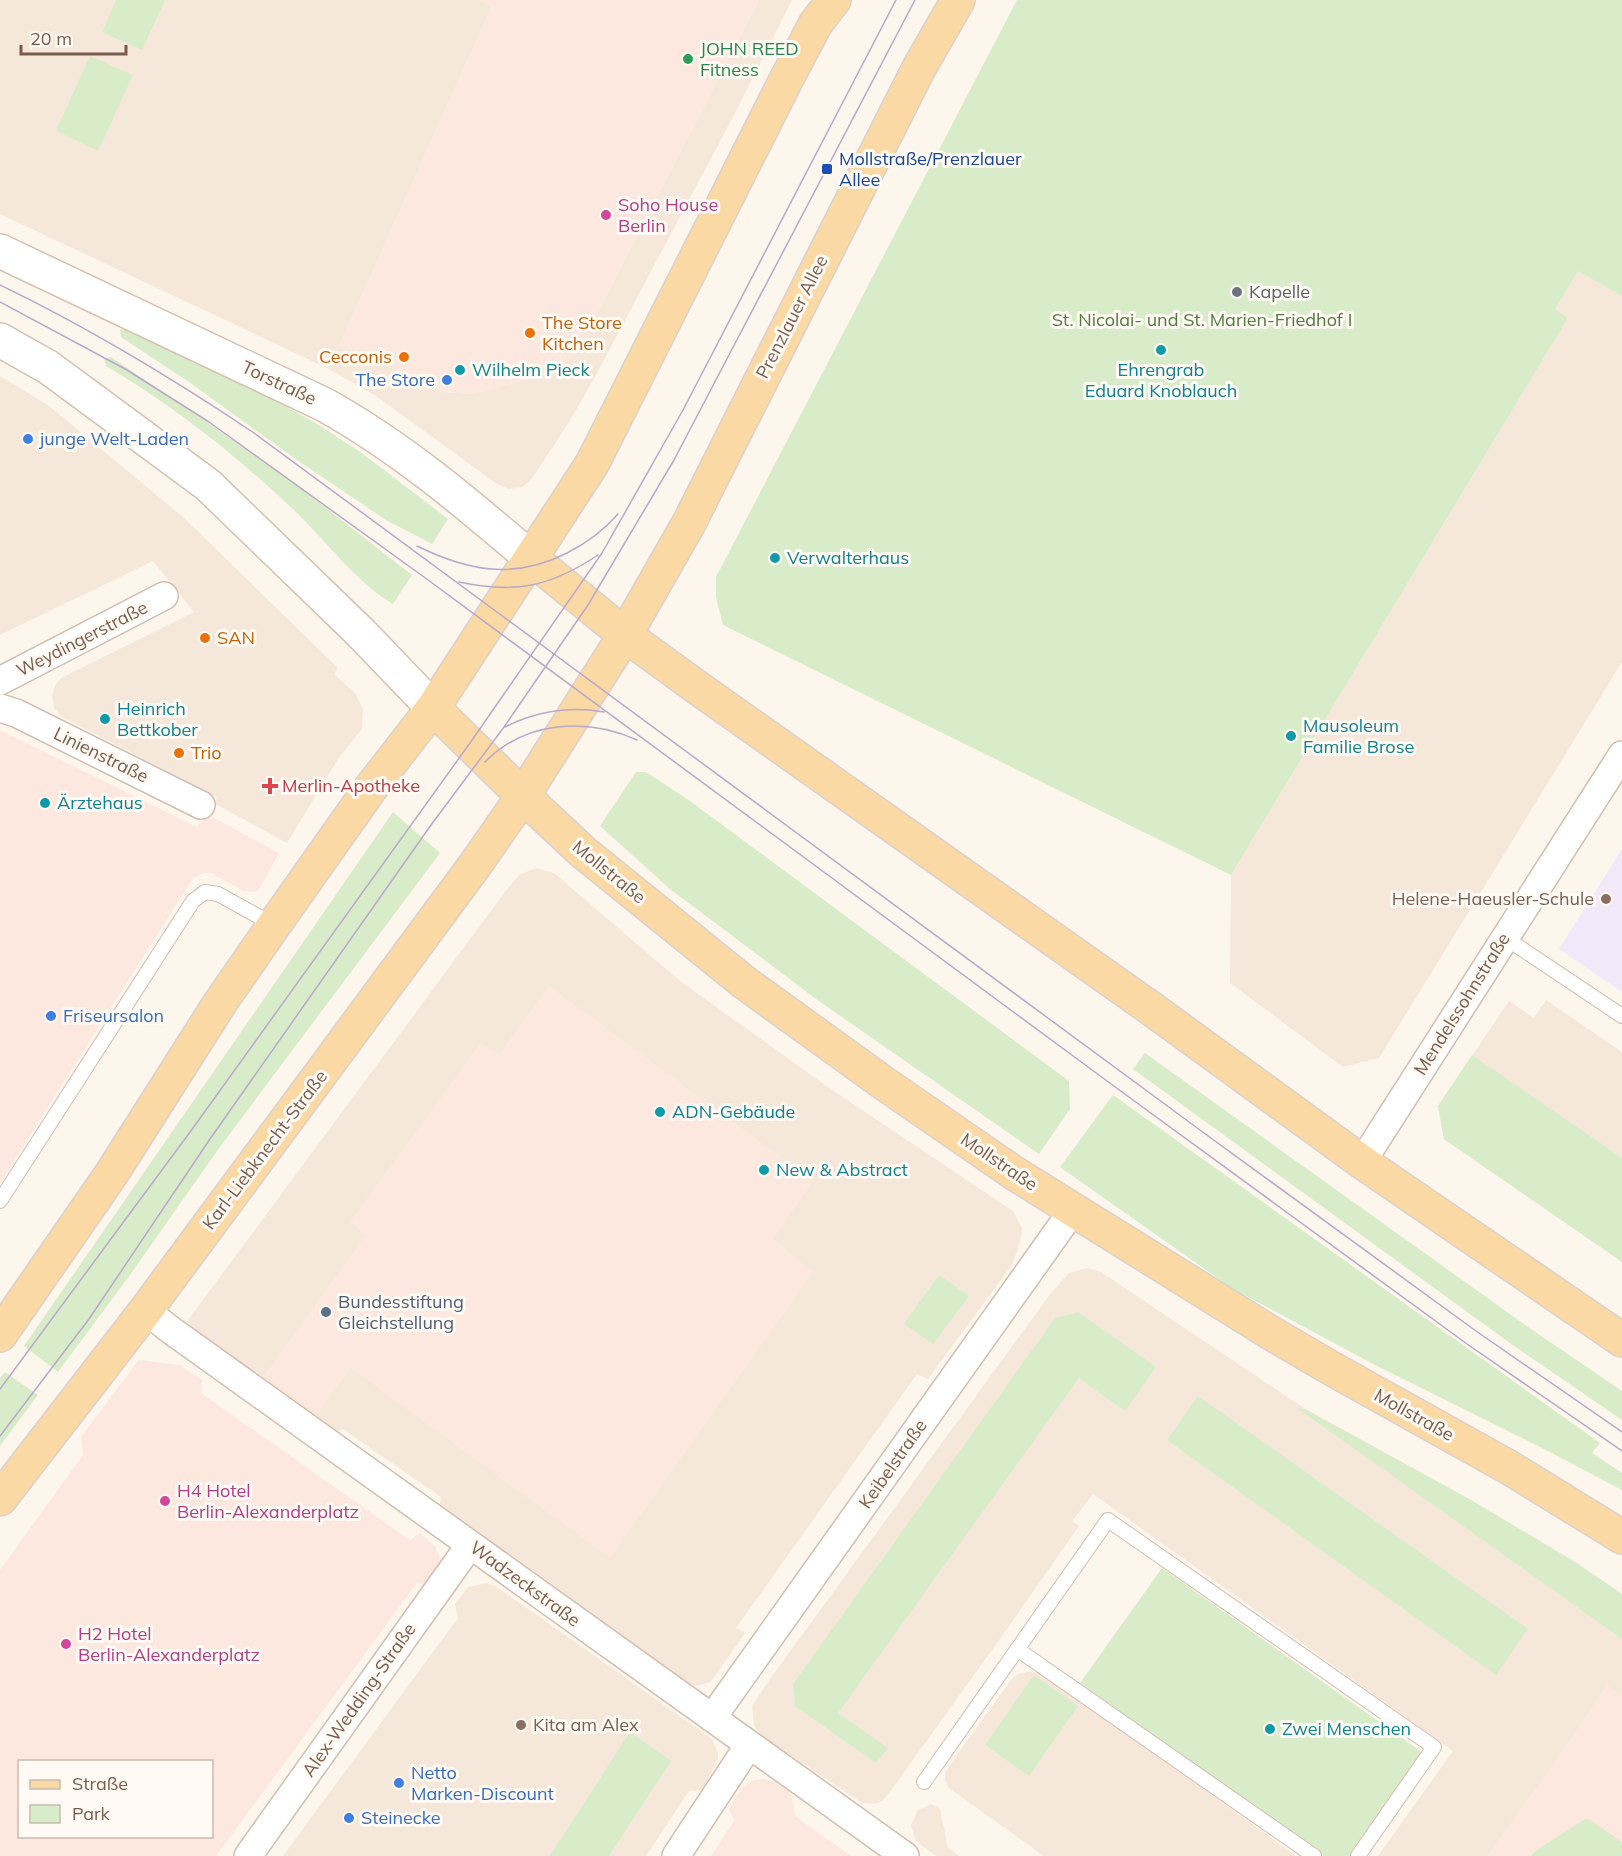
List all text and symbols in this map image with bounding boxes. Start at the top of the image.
scale bar [21,18,126,56]
text: 20 m [30,27,72,50]
place label: JOHN REED Fitness [700,37,799,81]
marker: JOHN REED Fitness [681,52,695,66]
place label: Mollstraße/Prenzlauer Allee [839,147,1022,191]
marker: Mollstraße/Prenzlauer Allee [820,162,834,176]
place label: Soho House Berlin [618,193,718,237]
marker: Soho House Berlin [599,208,613,222]
street label: Prenzlauer Allee [751,251,833,382]
place label: Kapelle [1249,280,1310,303]
marker: Kapelle [1230,285,1244,299]
park label: St. Nicolai- und St. Marien-Friedhof I [1052,308,1352,331]
place label: The Store Kitchen [542,311,622,355]
marker: The Store Kitchen [523,326,537,340]
marker: Ehrengrab Eduard Knoblauch [1154,343,1168,357]
place label: Cecconis [319,345,392,368]
marker: Cecconis [397,350,411,364]
street label: Torstraße [238,355,320,410]
place label: Wilhelm Pieck [472,358,590,381]
place label: Ehrengrab Eduard Knoblauch [1085,358,1237,402]
marker: Wilhelm Pieck [453,363,467,377]
place label: The Store [355,368,435,391]
marker: The Store [440,373,454,387]
place label: junge Welt-Laden [38,427,189,450]
marker: junge Welt-Laden [21,432,35,446]
place label: Verwalterhaus [787,546,909,569]
marker: Verwalterhaus [768,551,782,565]
street label: Weydingerstraße [12,596,151,682]
place label: SAN [217,626,255,649]
marker: SAN [198,631,212,645]
place label: Heinrich Bettkober [117,697,198,741]
marker: Heinrich Bettkober [98,712,112,726]
place label: Mausoleum Familie Brose [1303,714,1414,758]
street label: Linienstraße [50,722,152,787]
marker: Mausoleum Familie Brose [1284,729,1298,743]
place label: Trio [191,741,222,764]
marker: Trio [172,746,186,760]
place label: Merlin-Apotheke [282,774,420,797]
marker: Merlin-Apotheke [263,779,277,793]
place label: Ärztehaus [57,791,143,814]
marker: Ärztehaus [38,796,52,810]
street label: Mollstraße [568,835,651,908]
place label: Helene-Haeusler-Schule [1392,887,1594,910]
marker: Helene-Haeusler-Schule [1599,892,1613,906]
street label: Mendelssohnstraße [1409,928,1515,1079]
place label: Friseursalon [63,1004,164,1027]
marker: Friseursalon [44,1009,58,1023]
street label: Karl-Liebknecht-Straße [197,1065,332,1234]
place label: ADN-Gebäude [672,1100,795,1123]
marker: ADN-Gebäude [653,1105,667,1119]
street label: Mollstraße [956,1127,1042,1196]
place label: New & Abstract [776,1158,908,1181]
marker: New & Abstract [757,1163,771,1177]
place label: Bundesstiftung Gleichstellung [338,1290,464,1334]
marker: Bundesstiftung Gleichstellung [319,1305,333,1319]
street label: Mollstraße [1370,1383,1458,1446]
street label: Keibelstraße [853,1415,932,1513]
place label: H4 Hotel Berlin-Alexanderplatz [177,1479,359,1523]
marker: H4 Hotel Berlin-Alexanderplatz [158,1494,172,1508]
street label: Wadzeckstraße [465,1536,585,1631]
street label: Alex-Wedding-Straße [297,1618,420,1781]
place label: H2 Hotel Berlin-Alexanderplatz [78,1622,260,1666]
marker: H2 Hotel Berlin-Alexanderplatz [59,1637,73,1651]
place label: Kita am Alex [533,1713,639,1736]
place label: Zwei Menschen [1282,1717,1411,1740]
marker: Kita am Alex [514,1718,528,1732]
marker: Zwei Menschen [1263,1722,1277,1736]
legend [18,1760,213,1838]
place label: Netto Marken-Discount [411,1761,554,1805]
text: Straße [72,1772,128,1795]
marker: Netto Marken-Discount [392,1776,406,1790]
text: Park [72,1802,111,1825]
place label: Steinecke [361,1806,441,1829]
marker: Steinecke [342,1811,356,1825]

